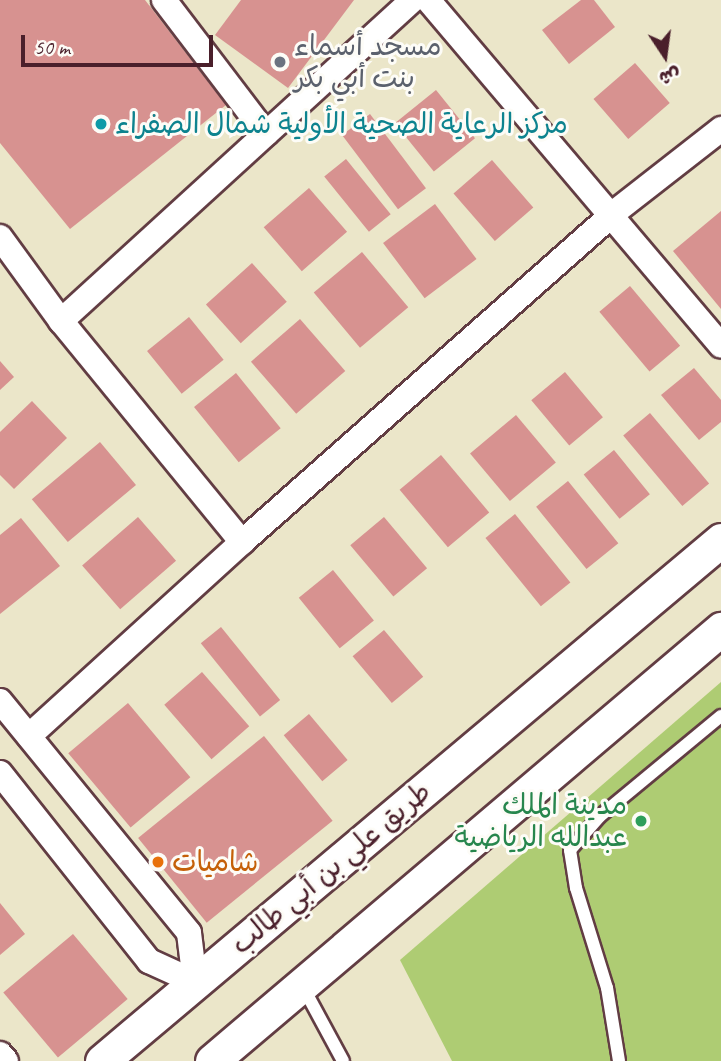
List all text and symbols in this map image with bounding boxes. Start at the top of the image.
scale bar [24,21,217,65]
north arrow [630,21,700,91]
place label: مسجد أسماء بنت أبي بكر [294,29,442,95]
text: 50 m [34,34,70,60]
marker: مسجد أسماء بنت أبي بكر [272,54,288,70]
text: ش [657,62,683,91]
place label: مركز الرعاية الصحية الأولية شمال الصفراء [115,107,568,141]
marker: مركز الرعاية الصحية الأولية شمال الصفراء [93,116,109,132]
street label: طريق علي بن أبي طالب [224,775,438,961]
place label: مدينة الملك عبدالله الرياضية [454,788,627,854]
marker: مدينة الملك عبدالله الرياضية [633,813,649,829]
place label: شاميات [172,845,258,879]
marker: شاميات [150,854,166,870]

